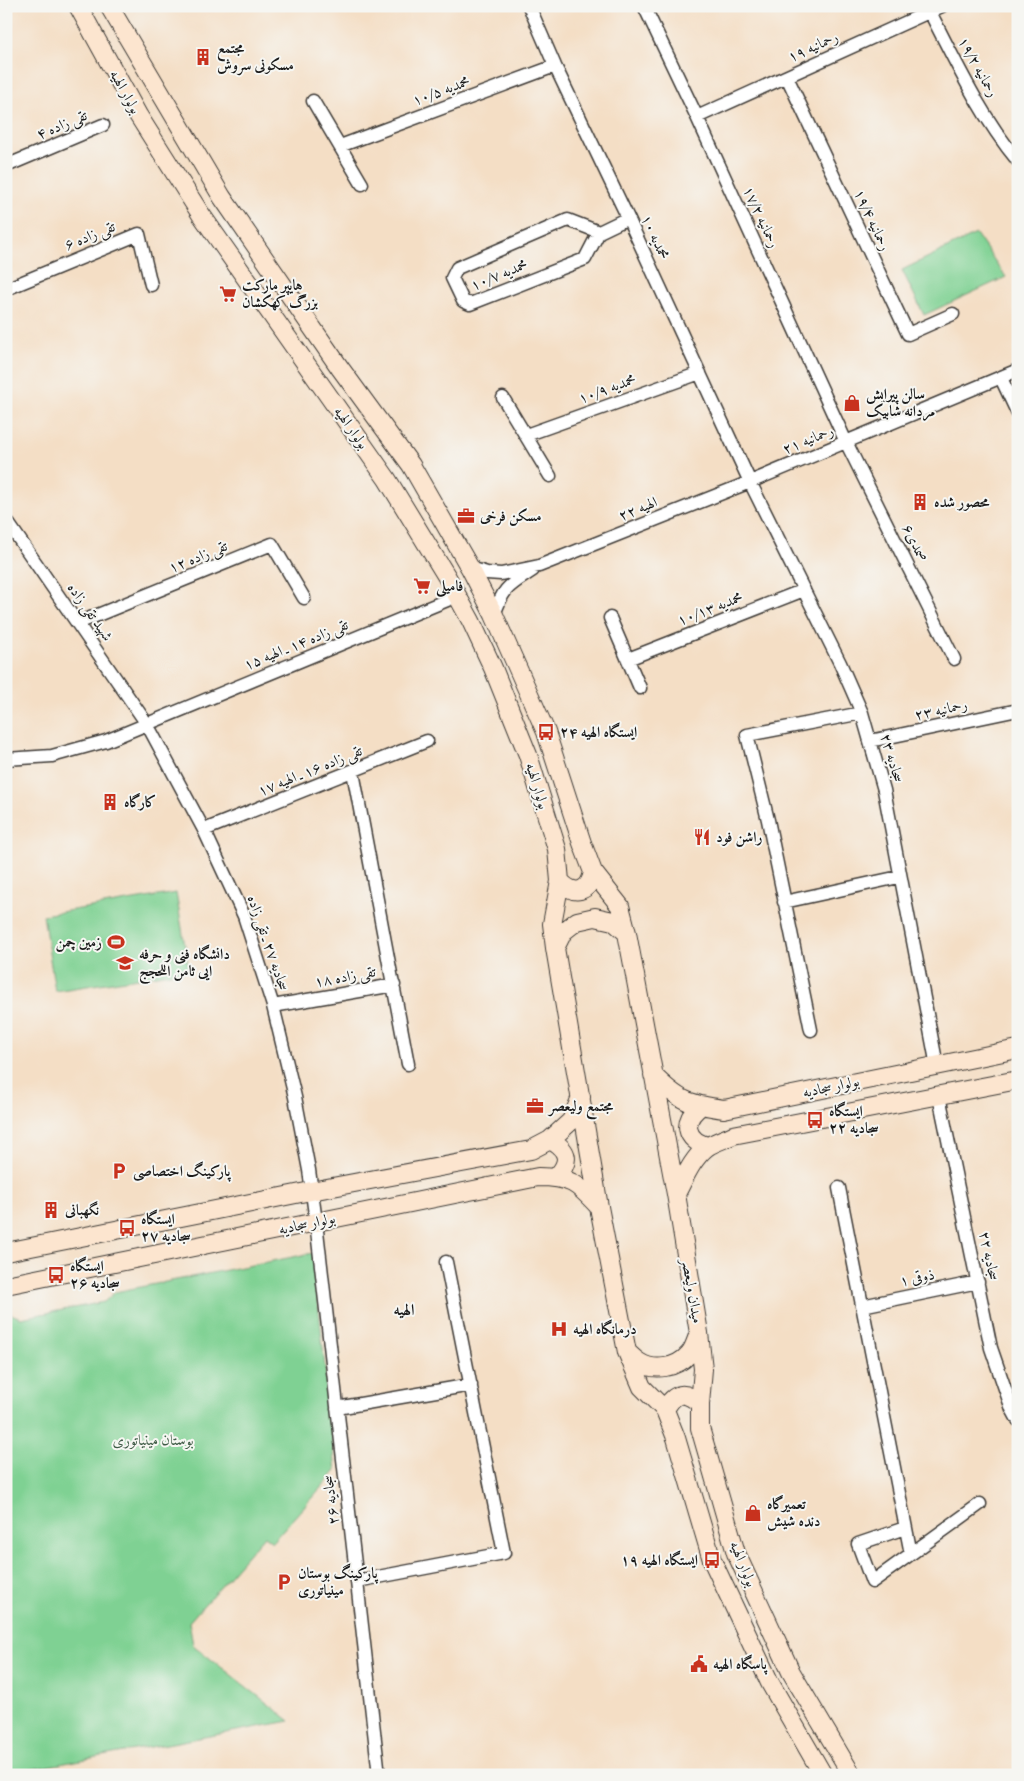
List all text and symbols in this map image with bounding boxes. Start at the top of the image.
street label: رحمانیه ۱۹ [785,27,841,67]
street label: رحمانیه ۱۹/۲ [954,33,1002,101]
place label: مجتمع مسکونی سروش [217,39,294,76]
building icon: مجتمع مسکونی سروش [193,47,213,67]
street label: بولوار الهیه [105,66,145,118]
street label: محمدیه ۱۰/۵ [410,72,473,110]
street label: تقی زاده ۴ [34,106,91,145]
street label: رحمانیه ۱۷/۲ [738,183,784,251]
street label: رحمانیه ۱۹/۴ [849,186,895,254]
street label: محمدیه ۱۰ [636,212,674,263]
street label: تقی زاده ۶ [62,217,119,256]
street label: محمدیه ۱۰/۷ [468,255,531,295]
place label: هایپر مارکت بزرگ کهکشان [242,276,318,312]
supermarket icon: هایپر مارکت بزرگ کهکشان [218,284,238,304]
street label: محمدیه ۱۰/۹ [576,370,639,408]
place label: سالن پیرایش مردانه شابیک [866,385,935,421]
shop icon: سالن پیرایش مردانه شابیک [842,393,862,413]
street label: بولوار الهیه [330,403,373,453]
street label: رحمانیه ۲۱ [780,421,836,459]
building icon: محصور شده [910,492,930,512]
street label: الهیه ۲۲ [616,493,660,525]
place label: محصور شده [934,493,990,512]
office icon: مسکن فرخی [456,506,476,526]
place label: مسکن فرخی [479,507,542,527]
street label: صمدی۶ [898,521,932,565]
street label: تقی زاده ۱۲ [166,537,231,578]
supermarket icon: فامیلی [412,576,432,596]
place label: فامیلی [435,577,463,598]
street label: شهید تقی زاده [62,579,117,645]
street label: محمدیه ۱۰/۱۳ [675,588,746,630]
street label: تقی زاده ۱۴ ـ الهیه ۱۵ [241,615,352,676]
street label: رحمانیه ۲۳ [913,695,969,725]
bus stop icon: ایستگاه الهیه ۲۴ [536,722,556,742]
place label: ایستگاه الهیه ۲۴ [560,722,637,742]
street label: سجادیه ۲۳ [876,731,908,785]
street label: تقی زاده ۱۶ ـ الهیه ۱۷ [255,741,366,802]
street label: بولوار الهیه [521,760,553,812]
building icon: کارگاه [100,792,120,812]
place label: کارگاه [124,792,157,812]
restaurant icon: راشن فود [692,827,712,847]
place label: راشن فود [716,828,763,848]
street label: سجادیه ۲۷ ـ تقی زاده [242,893,293,994]
sports icon: زمین چمن [106,932,126,952]
place label: زمین چمن [55,933,102,953]
place label: دانشگاه فنی و حرفه ایی ثامن اللحجج [139,944,230,985]
school or university icon: دانشگاه فنی و حرفه ایی ثامن اللحجج [115,953,135,973]
street label: تقی زاده ۱۸ [313,962,377,993]
street label: بولوار سجادیه [801,1072,861,1102]
office icon: مجتمع ولیعصر [525,1096,545,1116]
place label: مجتمع ولیعصر [547,1097,614,1120]
place label: ایستگاه سجادیه ۲۲ [829,1101,879,1138]
bus stop icon: ایستگاه سجادیه ۲۲ [805,1110,825,1130]
parking icon: پارکینگ اختصاصی [109,1161,129,1181]
place label: پارکینگ اختصاصی [133,1161,232,1182]
building icon: نگهبانی [41,1200,61,1220]
place label: نگهبانی [64,1201,99,1220]
place label: ایستگاه سجادیه ۲۷ [141,1209,191,1246]
street label: بولوار سجادیه [277,1209,337,1239]
bus stop icon: ایستگاه سجادیه ۲۷ [117,1218,137,1238]
street label: سجادیه ۲۲ [975,1230,1003,1282]
street label: میدان ولیعصر [677,1255,707,1325]
place label: ایستگاه سجادیه ۲۶ [70,1256,120,1293]
bus stop icon: ایستگاه سجادیه ۲۶ [46,1265,66,1285]
street label: ذوقی ۱ [898,1265,936,1291]
district label: الهیه [394,1300,414,1320]
hospital icon: درمانگاه الهیه [549,1319,569,1339]
place label: درمانگاه الهیه [573,1319,637,1339]
park label: بوستان مینیاتوری [112,1431,194,1450]
street label: سجادیه ۲۶ [319,1474,343,1526]
place label: تعمیرگاه دنده شیش [767,1494,821,1531]
shop icon: تعمیرگاه دنده شیش [743,1503,763,1523]
street label: بولوار الهیه [725,1538,761,1590]
place label: ایستگاه الهیه ۱۹ [621,1550,698,1570]
bus stop icon: ایستگاه الهیه ۱۹ [702,1550,722,1570]
place label: پارکینگ بوستان مینیاتوری [298,1563,379,1600]
parking icon: پارکینگ بوستان مینیاتوری [274,1572,294,1592]
public building icon: پاسگاه الهیه [689,1654,709,1674]
place label: پاسگاه الهیه [713,1654,768,1675]

